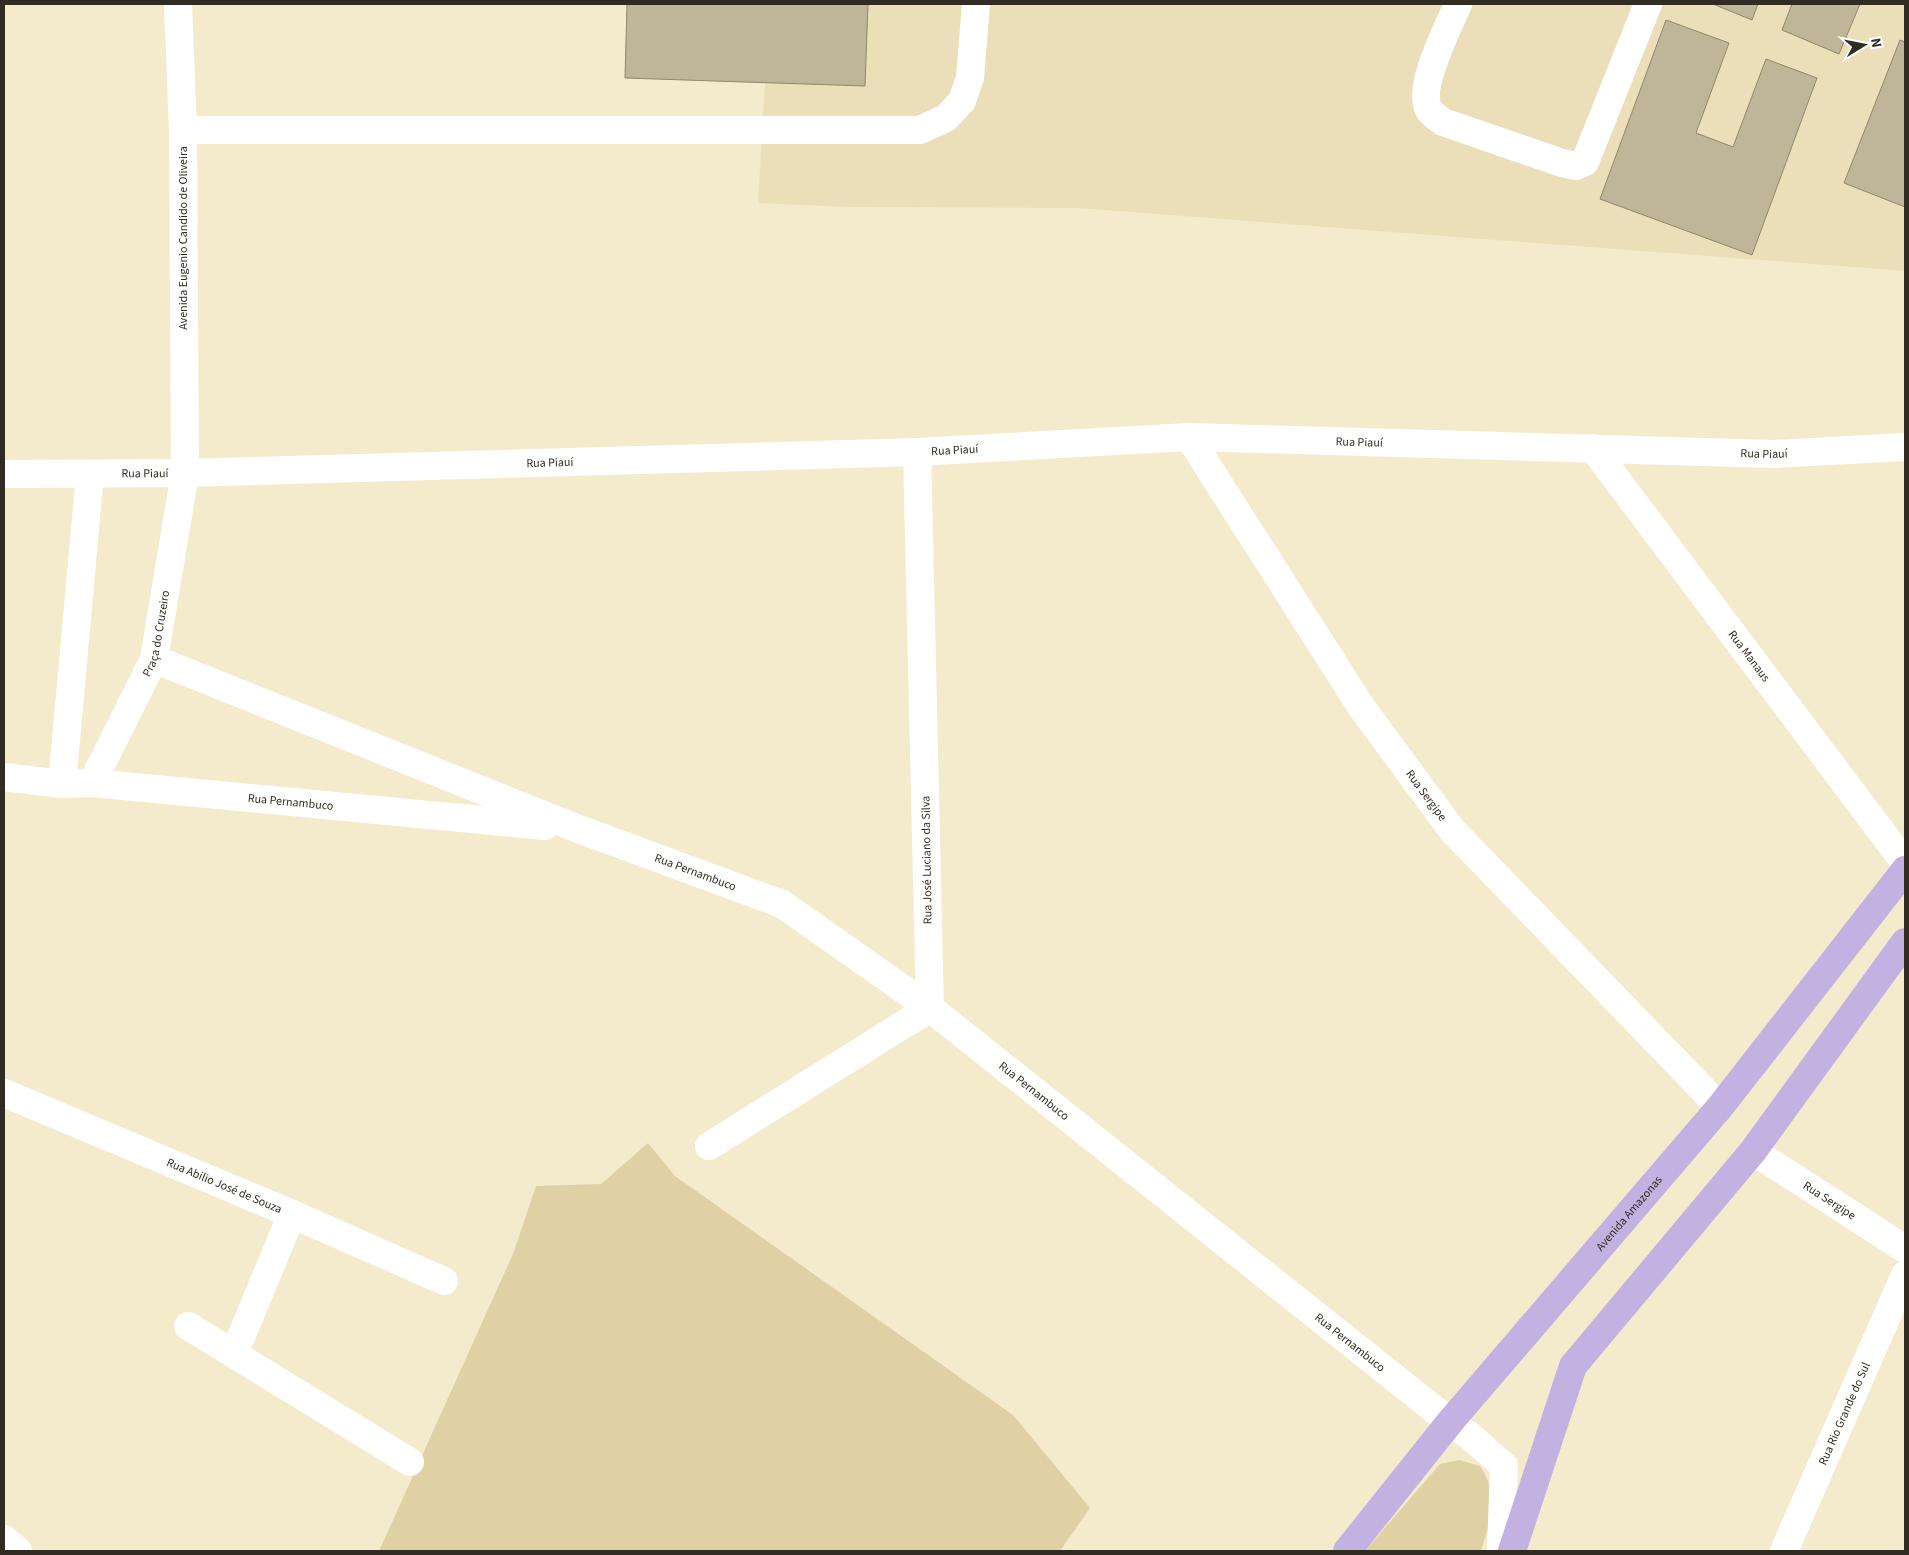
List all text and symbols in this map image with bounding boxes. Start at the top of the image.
north arrow [1839,20,1889,70]
text: N [1865,37,1886,49]
street label: Avenida Eugenio Candido de Oliveira [175,146,192,330]
street label: Rua Piauí [1335,433,1384,451]
street label: Rua Piauí [931,440,980,460]
street label: Rua Piauí [1740,445,1789,463]
street label: Rua Piauí [526,453,575,472]
street label: Rua Piauí [121,465,170,482]
street label: Praça do Cruzeiro [138,589,174,680]
street label: Rua Manaus [1724,626,1774,685]
street label: Rua Sergipe [1402,766,1451,824]
street label: Rua Pernambuco [247,789,334,814]
street label: Rua José Luciano da Silva [917,796,937,924]
street label: Rua Pernambuco [652,849,739,895]
street label: Rua Pernambuco [995,1057,1073,1124]
street label: Rua Abilio José de Souza [164,1154,285,1217]
street label: Avenida Amazonas [1592,1172,1666,1255]
street label: Rua Sergipe [1800,1177,1859,1224]
street label: Rua Pernambuco [1311,1309,1389,1376]
street label: Rua Rio Grande do Sul [1814,1359,1874,1468]

